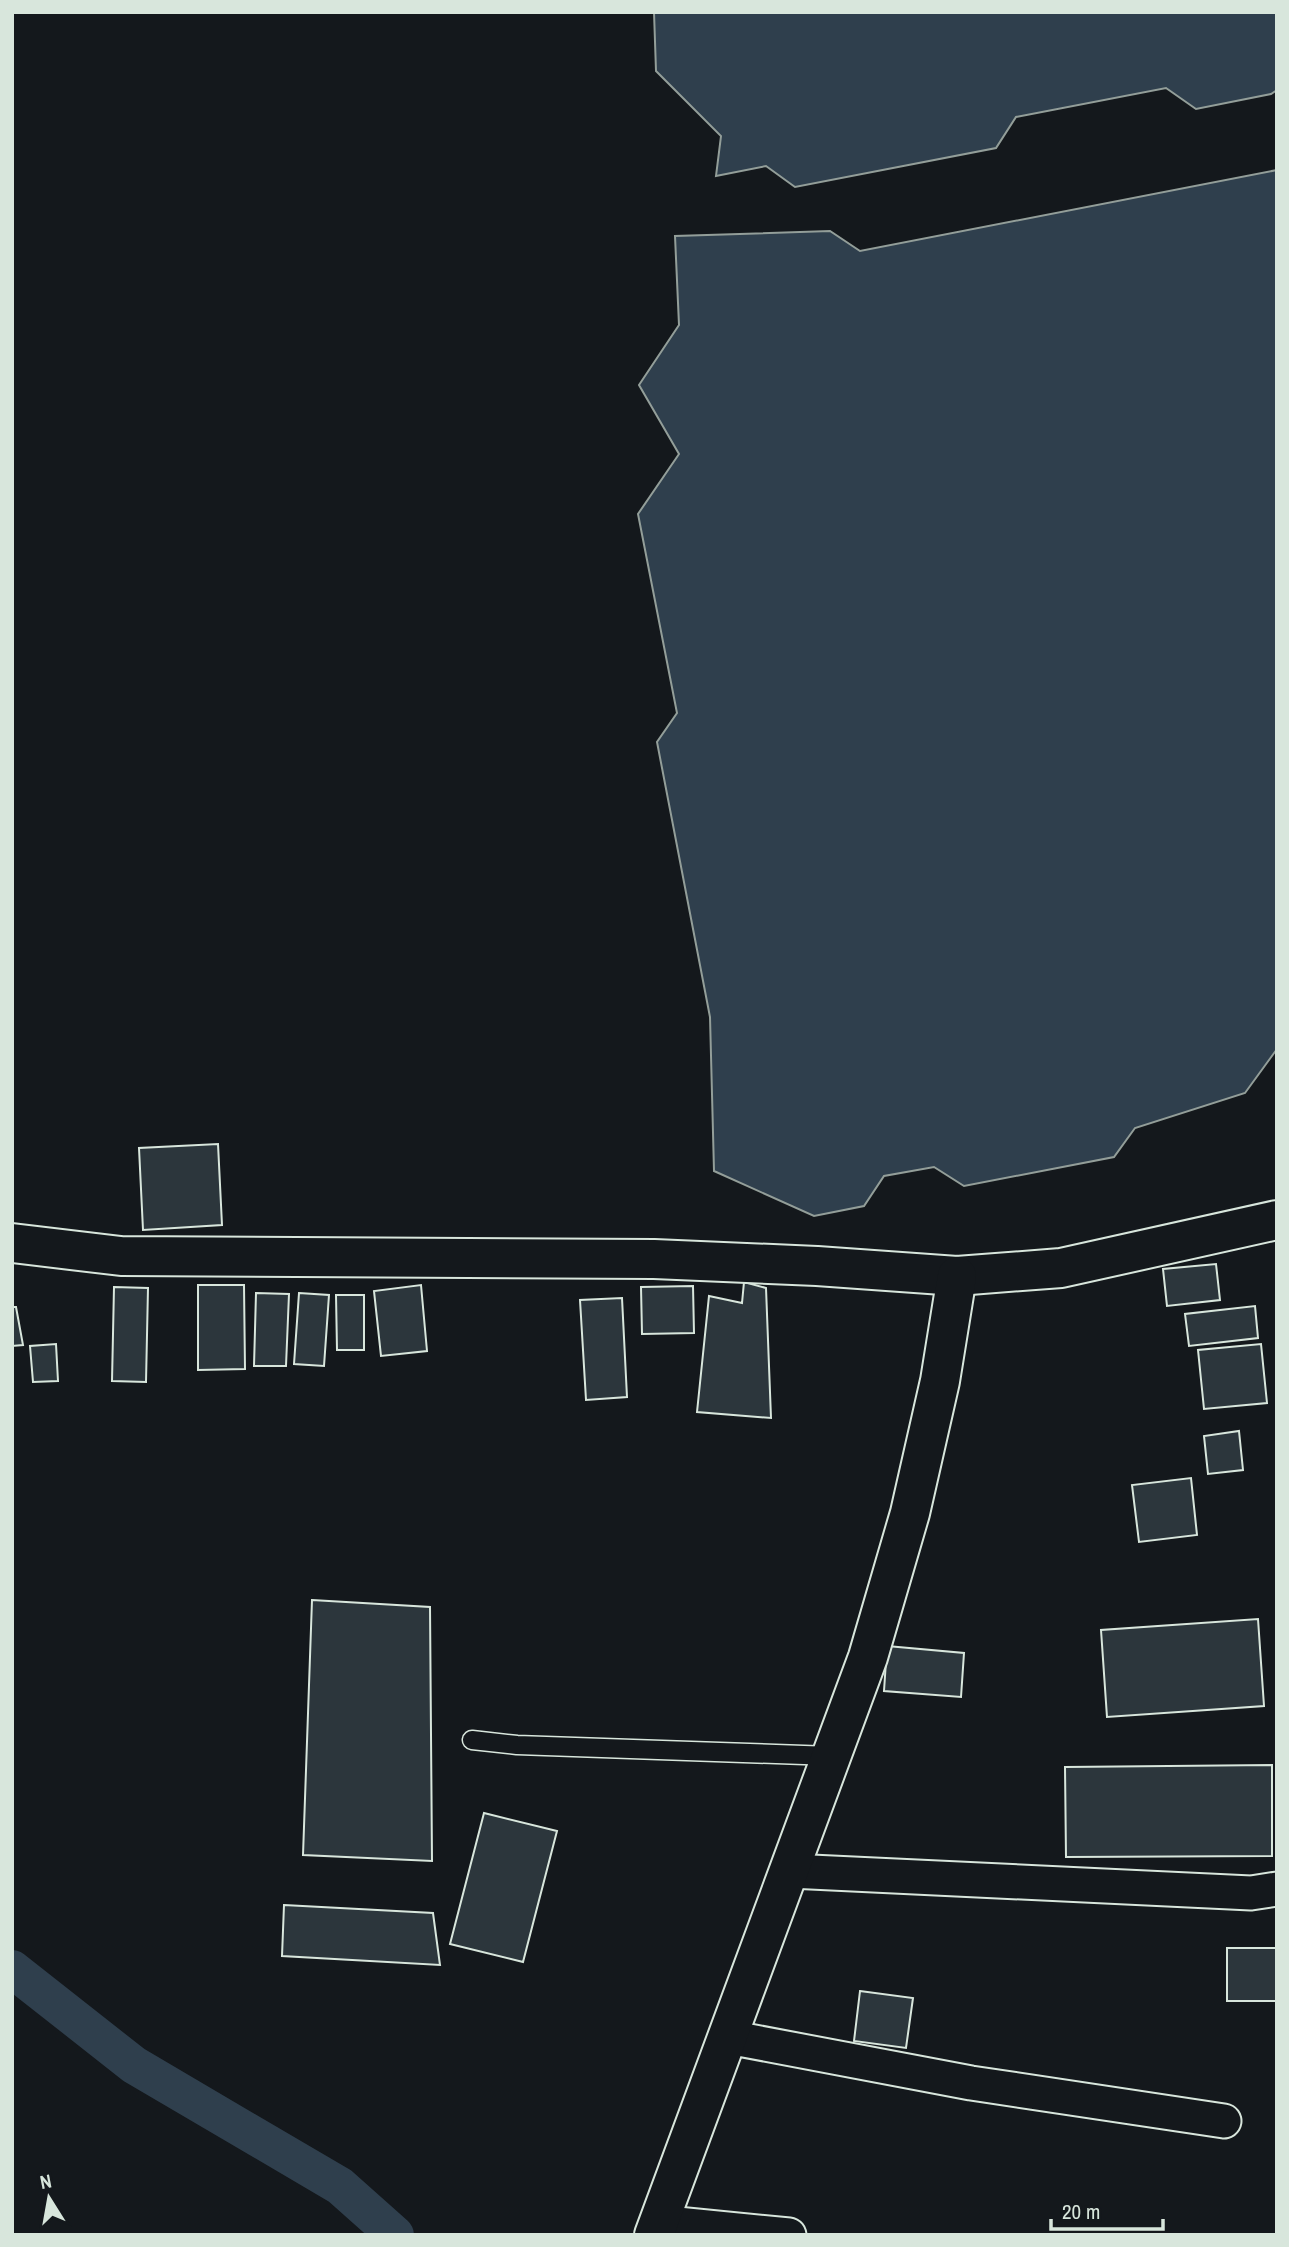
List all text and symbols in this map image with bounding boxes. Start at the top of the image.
north arrow [14,2163,84,2233]
text: N [38,2167,54,2195]
scale bar [1051,2188,1163,2232]
text: 20 m [1062,2197,1100,2226]

